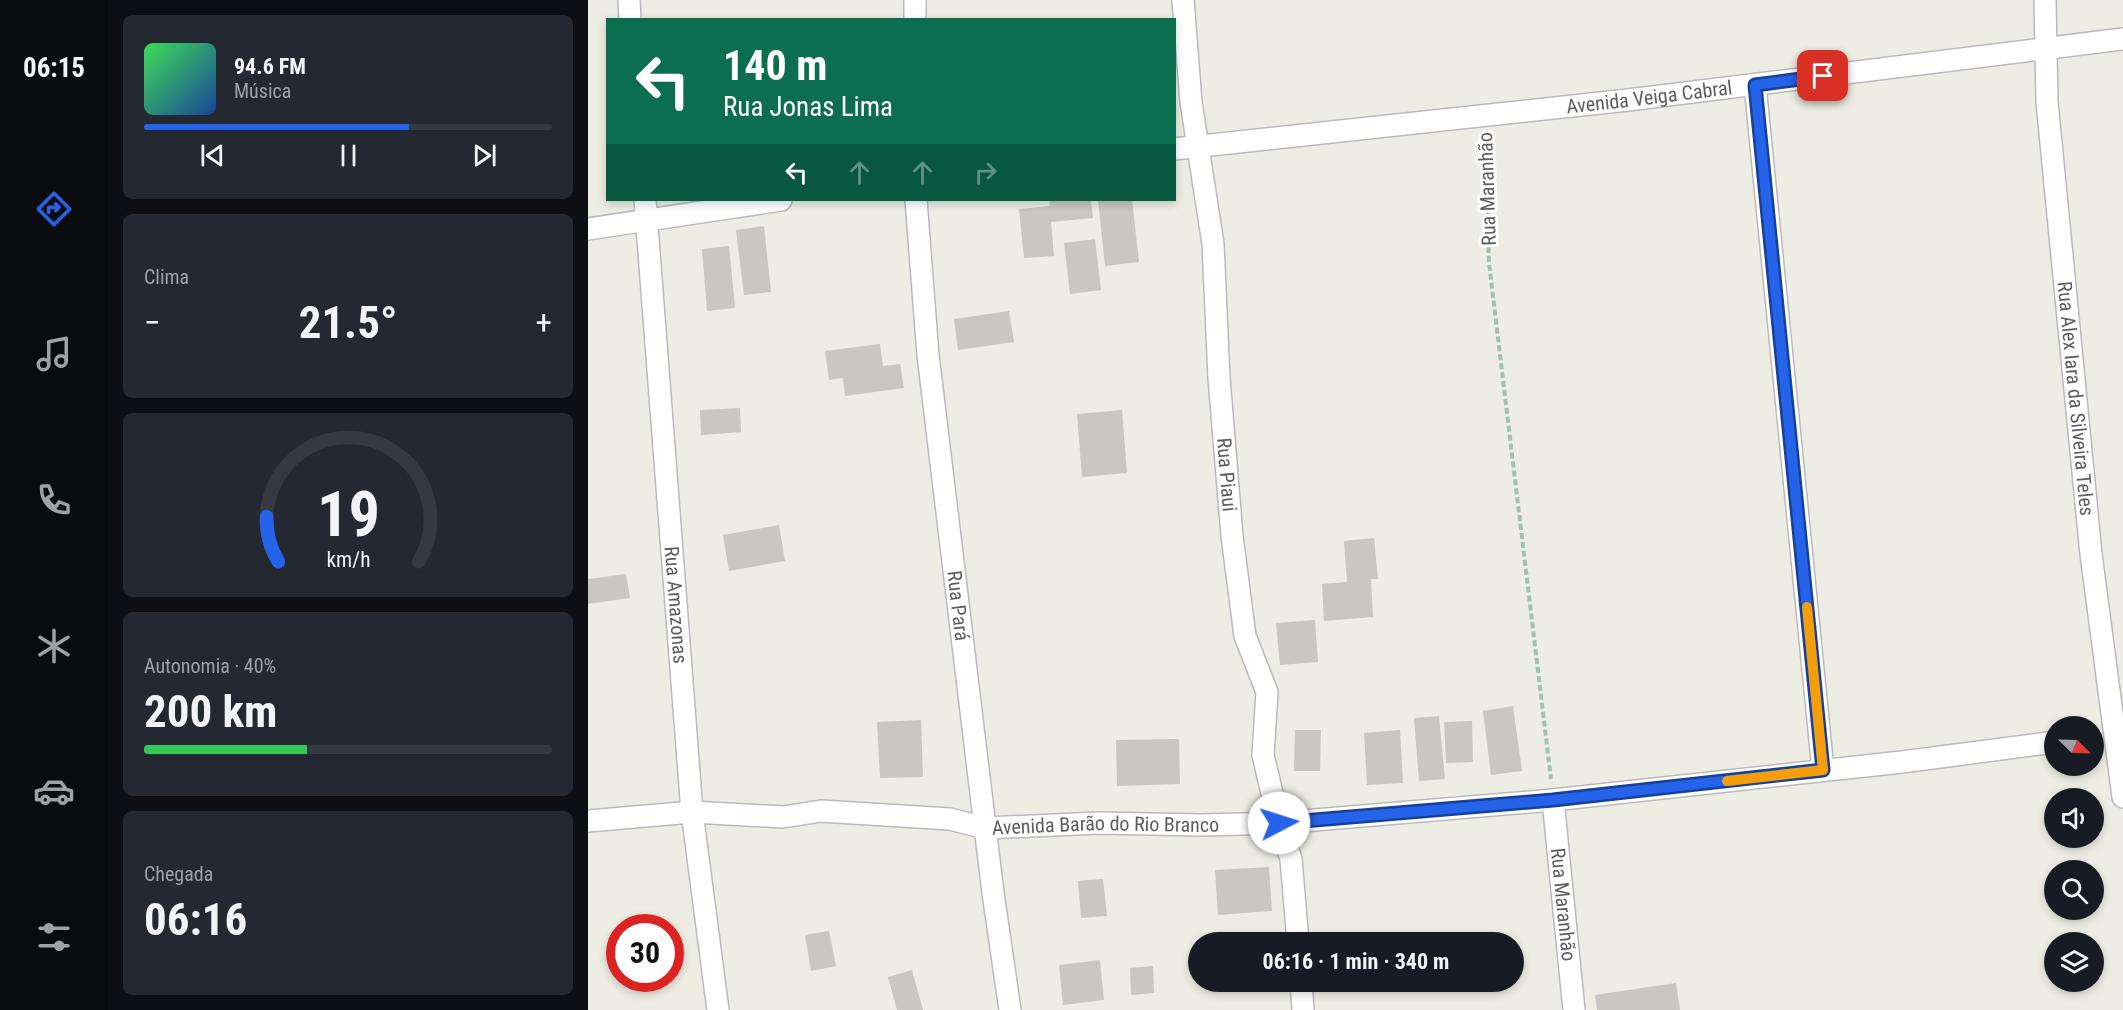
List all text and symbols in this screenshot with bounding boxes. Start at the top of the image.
text: 140 m [723,41,828,90]
icon: left [624,42,702,120]
pin [1797,50,1848,101]
text: 06:15 [23,52,85,84]
text: 94.6 FM [234,54,306,79]
icon: arrive [1806,59,1839,92]
street label: Avenida Veiga Cabral [1565,75,1733,119]
text: Música [234,79,291,103]
text: Rua Jonas Lima [723,91,893,123]
street label: Rua Maranhão [1473,132,1501,246]
icon: previous [196,139,229,172]
icon: pause [332,139,365,172]
icon: next [468,139,501,172]
icon: left [780,156,813,189]
icon: ahead [843,156,876,189]
icon: ahead [906,156,939,189]
icon: right [969,156,1002,189]
icon: directions [33,188,75,230]
text: Clima [144,265,189,289]
street label: Rua Alex Iara da Silveira Teles [2053,280,2099,517]
text: 21.5° [299,296,397,349]
text: − [144,303,161,342]
text: + [536,303,552,342]
icon: music [33,333,75,375]
street label: Rua Piaui [1212,437,1242,512]
text: 19 [316,478,380,551]
icon: phone [33,479,75,521]
street label: Rua Amazonas [660,545,693,664]
text: km/h [326,547,370,572]
street label: Rua Pará [942,569,974,642]
icon: climate [33,625,75,667]
text: Autonomia · 40% [144,654,276,678]
text: 200 km [144,685,277,738]
north arrow [2044,716,2104,776]
map controls [2044,716,2104,992]
icon: car [33,770,75,812]
button: sound [2044,788,2104,848]
position arrow [1247,791,1311,855]
street label: Avenida Barão do Rio Branco [991,811,1219,840]
street label: Rua Maranhão [1546,847,1581,962]
button: search [2044,860,2104,920]
text: Chegada [144,862,213,886]
text: 06:16 [144,893,247,946]
speed limit sign: 30 [606,914,684,992]
icon: filters [33,916,75,958]
button: layers [2044,932,2104,992]
text: 06:16 · 1 min · 340 m [1263,949,1449,974]

